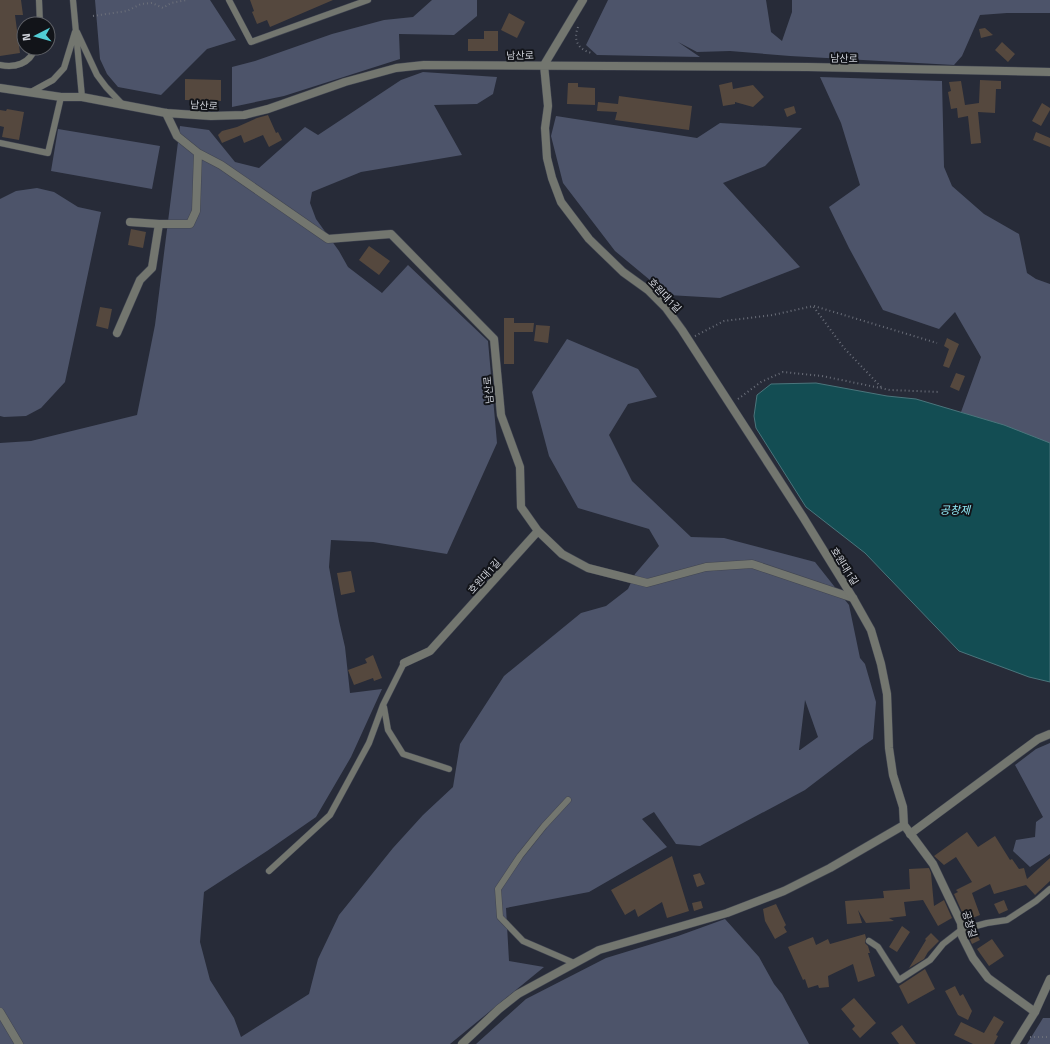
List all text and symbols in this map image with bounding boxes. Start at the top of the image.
north arrow [16,16,56,56]
text: N [18,32,34,42]
street label: 남산로 [506,48,534,63]
street label: 남산로 [830,51,858,66]
street label: 남산로 [190,97,218,114]
street label: 호원대1길 [645,275,685,316]
street label: 남산로 [480,376,497,404]
water label: 공창제 [940,502,972,518]
street label: 호원대1길 [827,544,862,588]
street label: 호원대1길 [465,556,504,597]
street label: 공창길 [958,909,981,940]

